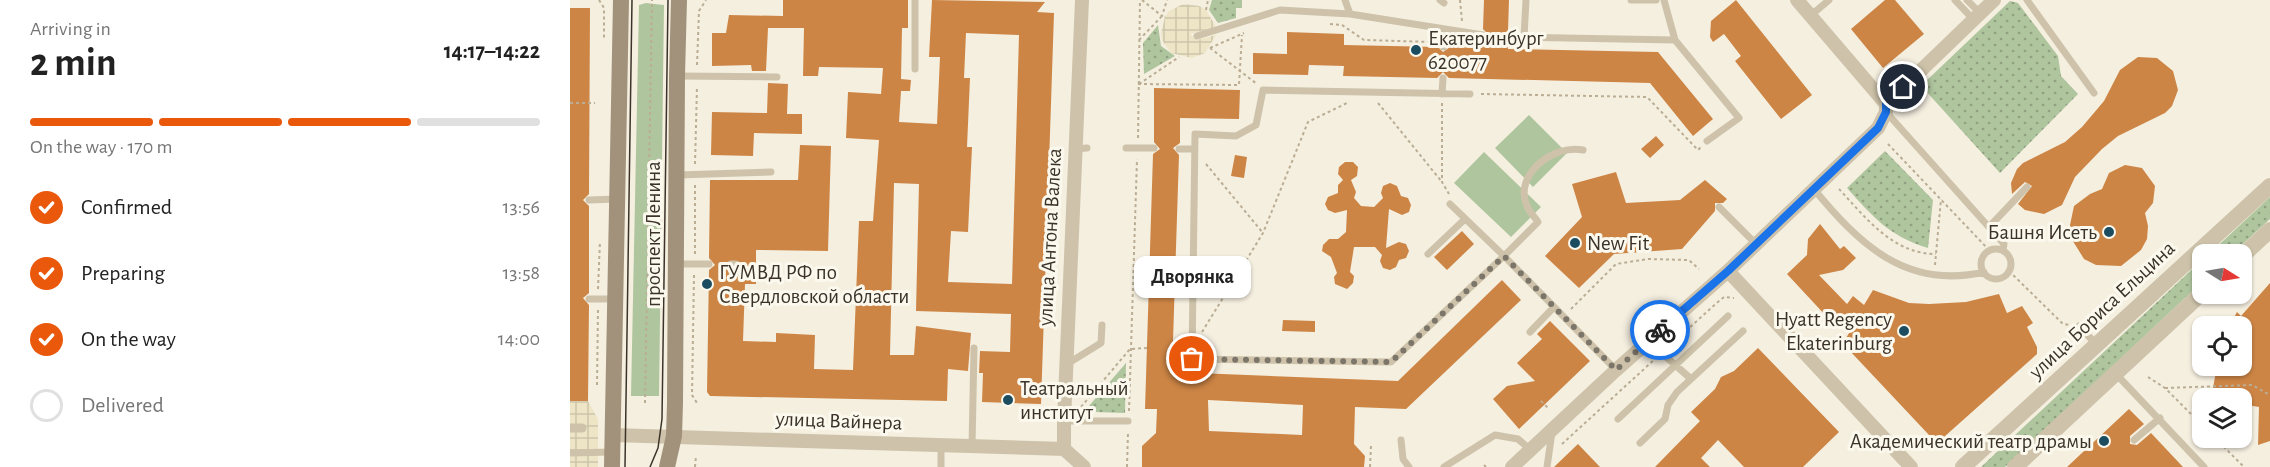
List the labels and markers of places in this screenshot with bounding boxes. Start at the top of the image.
place label: Екатеринбург 620077 [1428,28,1544,73]
marker: Екатеринбург 620077 [1409,43,1423,57]
pin [1877,61,1928,112]
place label: Башня Исеть [1988,222,2097,243]
marker: Башня Исеть [2102,225,2116,239]
place label: New Fit [1587,233,1649,254]
marker: New Fit [1568,236,1582,250]
callout: Дворянка [1134,257,1250,299]
place label: ГУМВД РФ по Свердловской области [719,262,910,307]
marker: ГУМВД РФ по Свердловской области [700,277,714,291]
place label: Hyatt Regency Ekaterinburg [1775,309,1893,354]
marker: Hyatt Regency Ekaterinburg [1897,324,1911,338]
pin [1166,333,1217,384]
place label: Театральный институт [1020,378,1129,423]
marker: Театральный институт [1001,393,1015,407]
place label: Академический театр драмы [1850,431,2092,452]
marker: Академический театр драмы [2097,434,2111,448]

